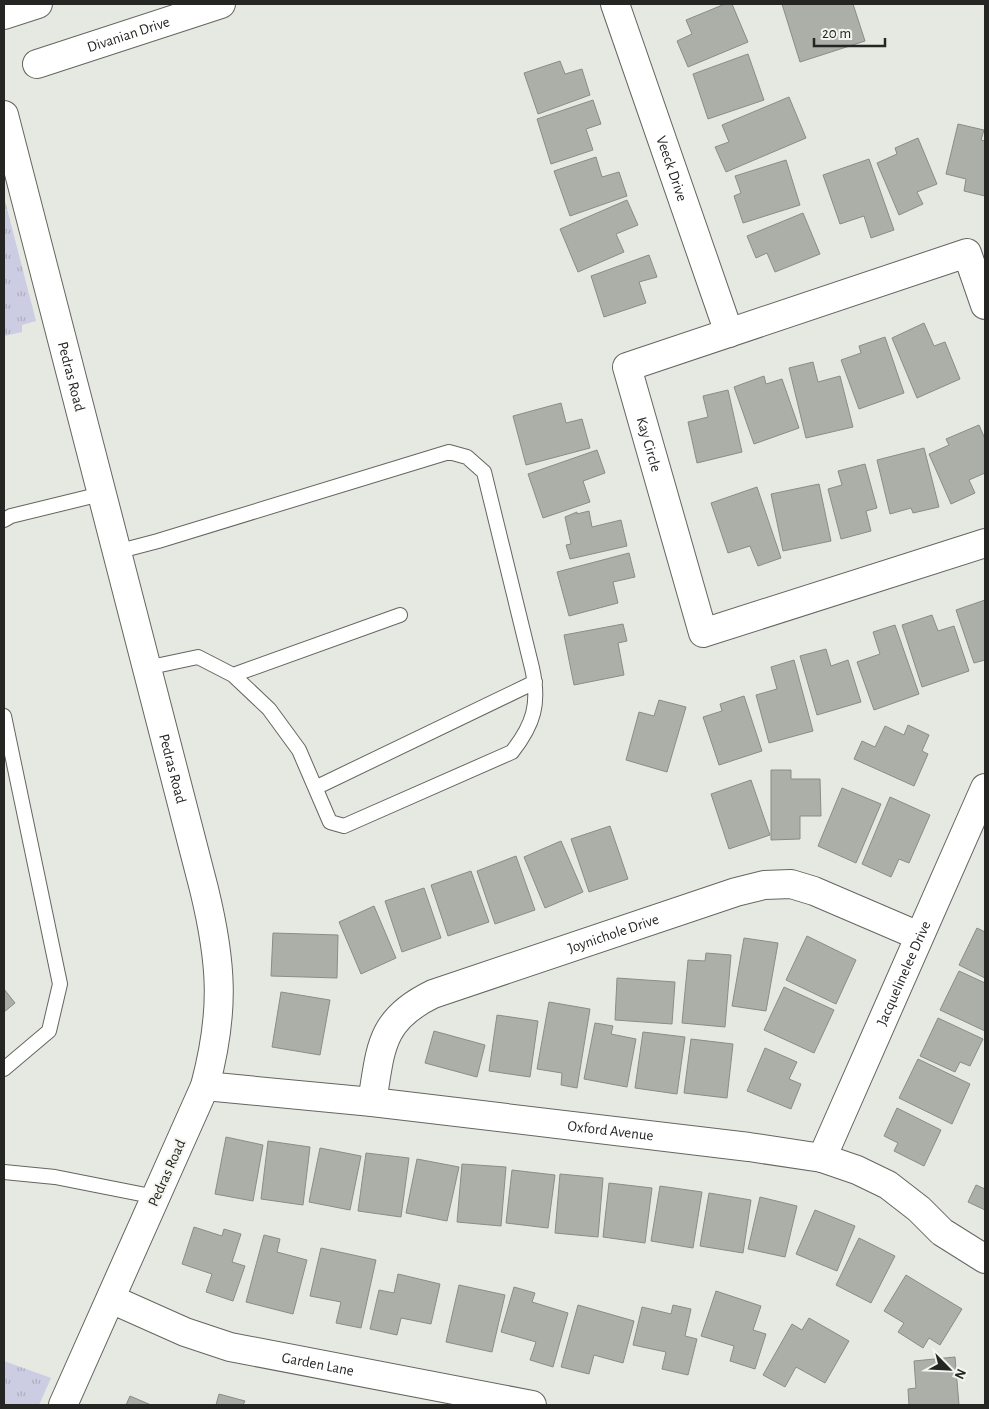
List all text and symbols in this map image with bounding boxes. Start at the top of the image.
street label: Divanian Drive [85,14,171,55]
scale bar [814,15,885,47]
text: 20 m [822,26,851,41]
street label: Veeck Drive [654,134,690,203]
street label: Pedras Road [55,340,88,413]
street label: Kay Circle [634,415,664,474]
street label: Pedras Road [157,732,189,805]
street label: Joynichole Drive [566,911,661,956]
street label: Jacquelinelee Drive [874,919,933,1028]
street label: Oxford Avenue [567,1118,654,1143]
street label: Pedras Road [146,1137,188,1209]
north arrow [924,1344,974,1394]
street label: Garden Lane [281,1350,355,1378]
text: N [952,1367,968,1381]

